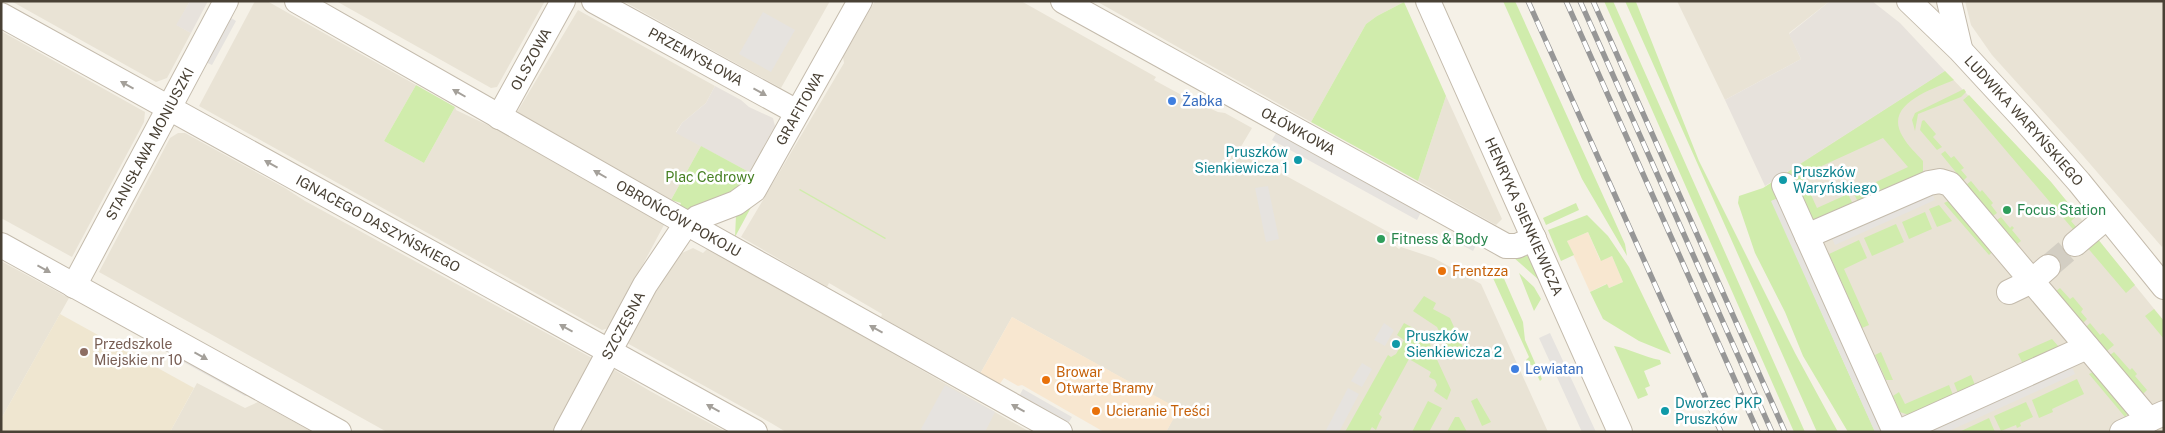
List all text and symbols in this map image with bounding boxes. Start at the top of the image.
street label: PRZEMYSŁOWA [646,24,746,89]
street label: OLSZOWA [507,25,554,93]
street label: LUDWIKA WARYŃSKIEGO [1961,52,2086,189]
street label: STANISŁAWA MONIUSZKI [103,65,197,223]
street label: GRAFITOWA [773,69,827,148]
one-way arrow [120,80,134,89]
one-way arrow [452,88,465,97]
one-way arrow [752,88,767,96]
place label: Żabka [1182,91,1223,109]
marker: Żabka [1166,95,1178,107]
street label: OŁÓWKOWA [1258,104,1339,158]
street label: HENRYKA SIENKIEWICZA [1482,135,1566,298]
place label: Pruszków Sienkiewicza 1 [1195,144,1288,176]
marker: Pruszków Sienkiewicza 1 [1292,154,1304,166]
one-way arrow [264,160,278,168]
place label: Pruszków Waryńskiego [1793,164,1877,196]
one-way arrow [593,169,607,178]
park label: Plac Cedrowy [665,169,755,185]
street label: IGNACEGO DASZYŃSKIEGO [293,172,463,275]
marker: Pruszków Waryńskiego [1777,174,1789,186]
street label: OBROŃCÓW POKOJU [613,177,744,260]
place label: Focus Station [2017,202,2106,218]
marker: Focus Station [2001,204,2013,216]
place label: Fitness & Body [1391,231,1489,247]
marker: Fitness & Body [1375,233,1387,245]
place label: Frentzza [1452,263,1508,279]
one-way arrow [37,265,51,273]
marker: Frentzza [1436,265,1448,277]
street label: SZCZĘSNA [598,288,648,362]
one-way arrow [560,323,573,332]
one-way arrow [869,324,883,333]
place label: Pruszków Sienkiewicza 2 [1406,328,1502,360]
place label: Przedszkole Miejskie nr 10 [94,336,182,368]
marker: Pruszków Sienkiewicza 2 [1390,338,1402,350]
marker: Przedszkole Miejskie nr 10 [78,346,90,358]
one-way arrow [194,352,209,360]
place label: Lewiatan [1525,361,1584,377]
marker: Lewiatan [1509,363,1521,375]
place label: Browar Otwarte Bramy [1056,364,1154,396]
marker: Browar Otwarte Bramy [1040,374,1052,386]
place label: Dworzec PKP Pruszków [1675,395,1762,427]
place label: Ucieranie Treści [1106,403,1210,419]
one-way arrow [705,404,720,412]
one-way arrow [1010,404,1025,412]
marker: Ucieranie Treści [1090,405,1102,417]
marker: Dworzec PKP Pruszków [1659,405,1671,417]

